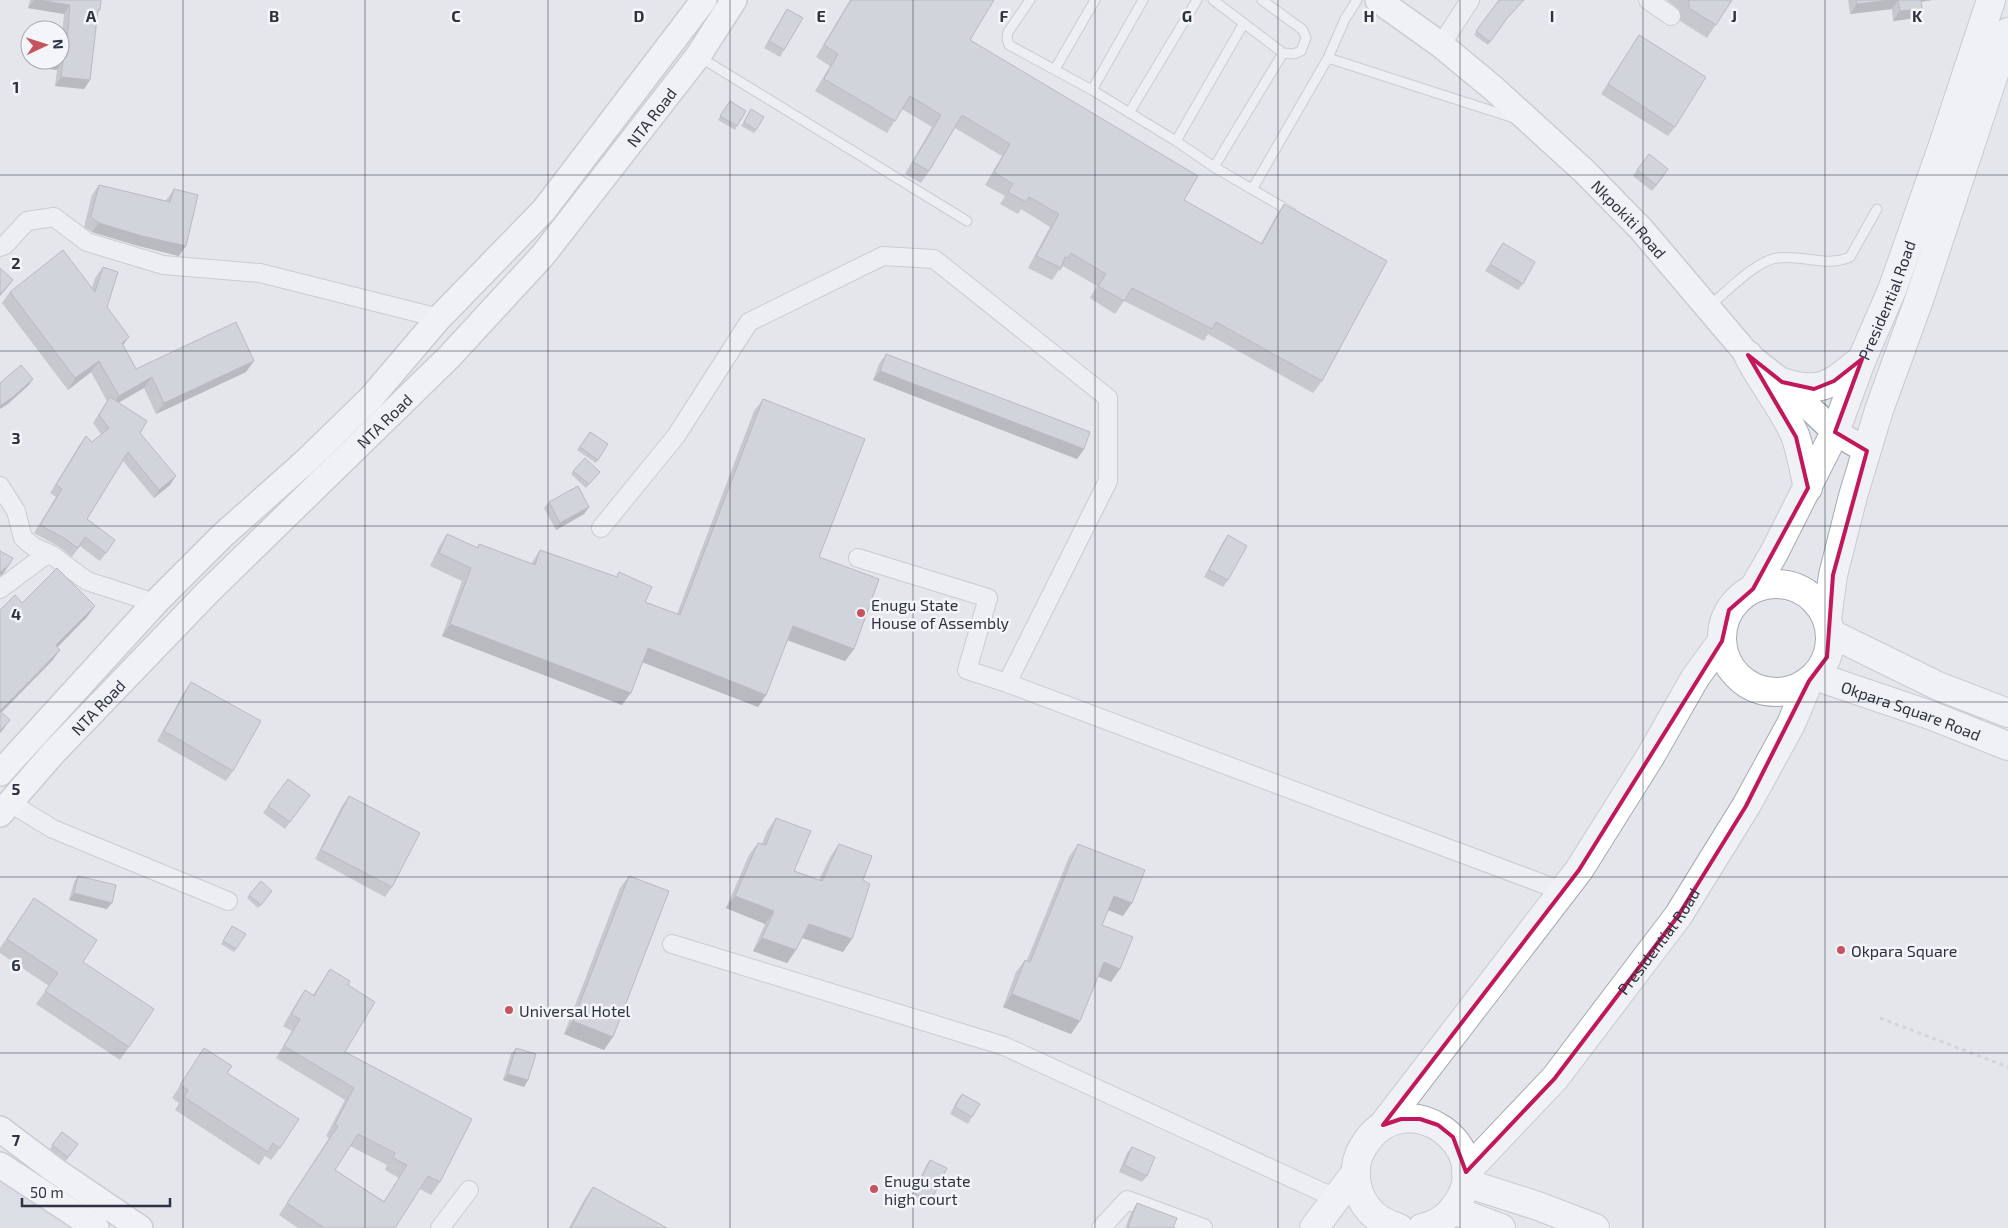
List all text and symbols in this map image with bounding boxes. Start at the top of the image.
text: A [86,6,97,25]
text: B [269,6,279,25]
text: C [451,6,461,25]
text: D [634,6,645,25]
text: E [816,6,826,25]
text: F [1000,6,1009,25]
text: G [1182,6,1192,25]
text: H [1363,6,1375,25]
text: I [1550,6,1554,25]
text: J [1731,6,1737,25]
text: K [1912,6,1923,25]
north arrow [20,20,70,70]
text: N [50,38,67,50]
text: 1 [13,77,19,96]
street label: NTA Road [622,83,680,150]
street label: Nkpokiti Road [1588,176,1671,262]
street label: Presidential Road [1853,238,1918,362]
text: 2 [11,253,21,272]
street label: NTA Road [352,389,415,452]
text: 3 [11,428,21,447]
place label: Enugu State House of Assembly [871,595,1010,632]
text: 4 [11,604,21,623]
marker: Enugu State House of Assembly [855,607,867,619]
street label: NTA Road [67,675,129,738]
street label: Okpara Square Road [1839,676,1984,744]
text: 5 [12,779,21,798]
street label: Presidential Road [1613,884,1703,998]
place label: Okpara Square [1851,941,1957,960]
marker: Okpara Square [1835,944,1847,956]
text: 6 [11,955,21,974]
place label: Universal Hotel [519,1001,631,1020]
marker: Universal Hotel [503,1004,515,1016]
text: 7 [12,1130,21,1149]
place label: Enugu state high court [884,1171,971,1208]
scale bar [22,1176,170,1208]
text: 50 m [30,1183,64,1201]
marker: Enugu state high court [868,1183,880,1195]

